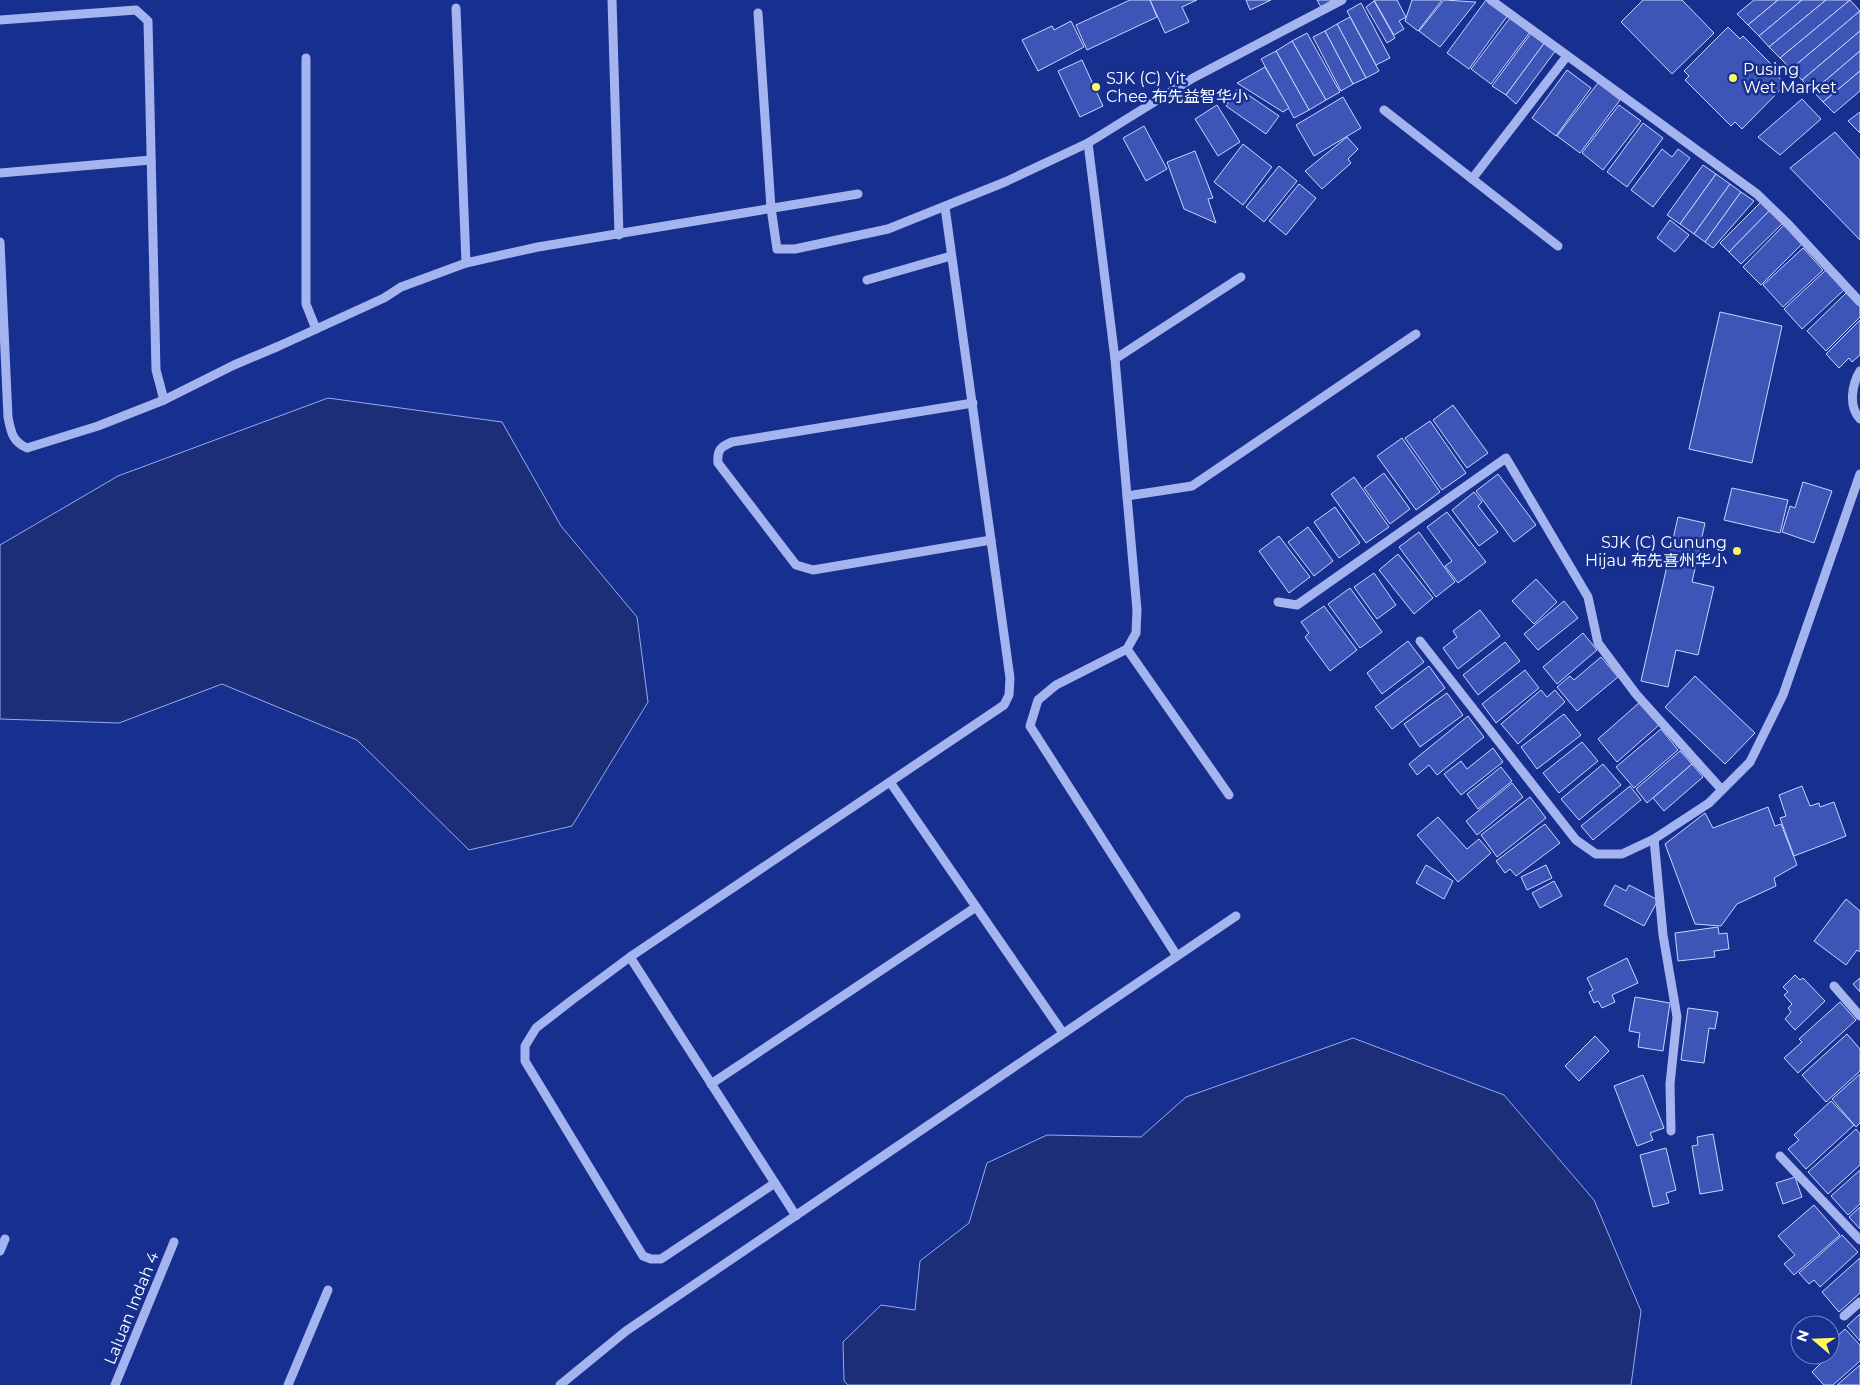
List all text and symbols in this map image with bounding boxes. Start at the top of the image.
place label: Pusing Wet Market [1743,60,1837,97]
place label: SJK (C) Yit Chee 布先益智华小 [1106,69,1248,106]
marker: Pusing Wet Market [1727,72,1739,84]
marker: SJK (C) Yit Chee 布先益智华小 [1090,81,1102,93]
place label: SJK (C) Gunung Hijau 布先喜州华小 [1585,533,1727,570]
marker: SJK (C) Gunung Hijau 布先喜州华小 [1731,545,1743,557]
street label: Laluan Indah 4 [100,1249,163,1367]
north arrow [1790,1315,1840,1365]
text: N [1792,1327,1813,1344]

